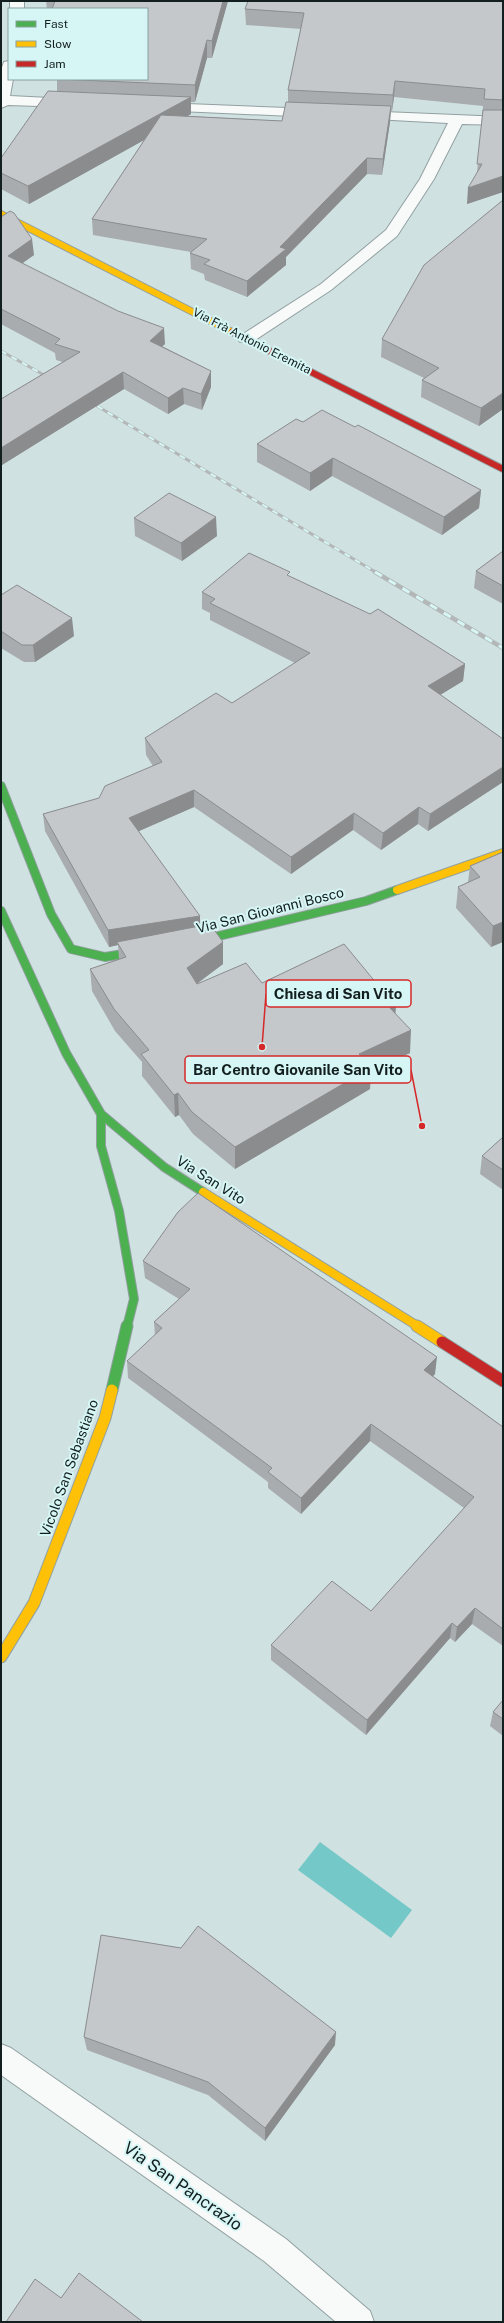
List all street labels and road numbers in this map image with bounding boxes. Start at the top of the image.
street label: Via Frà Antonio Eremita [190,305,314,377]
street label: Via San Giovanni Bosco [195,884,346,936]
street label: Via San Vito [174,1152,249,1208]
street label: Vicolo San Sebastiano [37,1397,101,1539]
street label: Via San Pancrazio [120,2138,246,2234]

